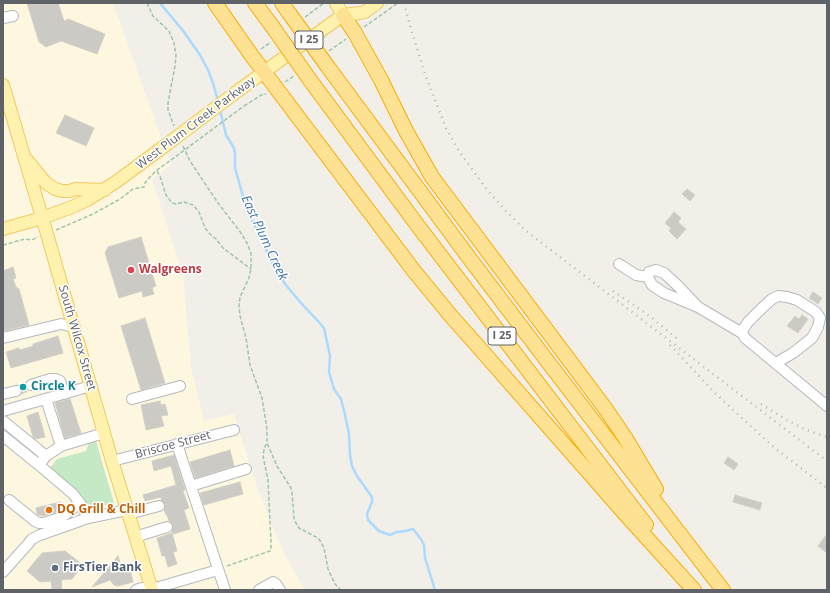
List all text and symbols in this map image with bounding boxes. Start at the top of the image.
road number: I 25 [295,31,323,49]
street label: West Plum Creek Parkway [134,74,258,172]
water label: East Plum Creek [237,193,291,283]
place label: Walgreens [139,263,202,277]
marker: Walgreens [126,265,136,275]
street label: South Wilcox Street [55,284,99,392]
road number: I 25 [488,327,516,345]
place label: Circle K [31,380,76,394]
marker: Circle K [18,382,28,392]
street label: Briscoe Street [134,428,212,462]
place label: DQ Grill & Chill [57,503,145,517]
marker: DQ Grill & Chill [44,505,54,515]
place label: FirsTier Bank [63,561,142,575]
marker: FirsTier Bank [50,563,60,573]

